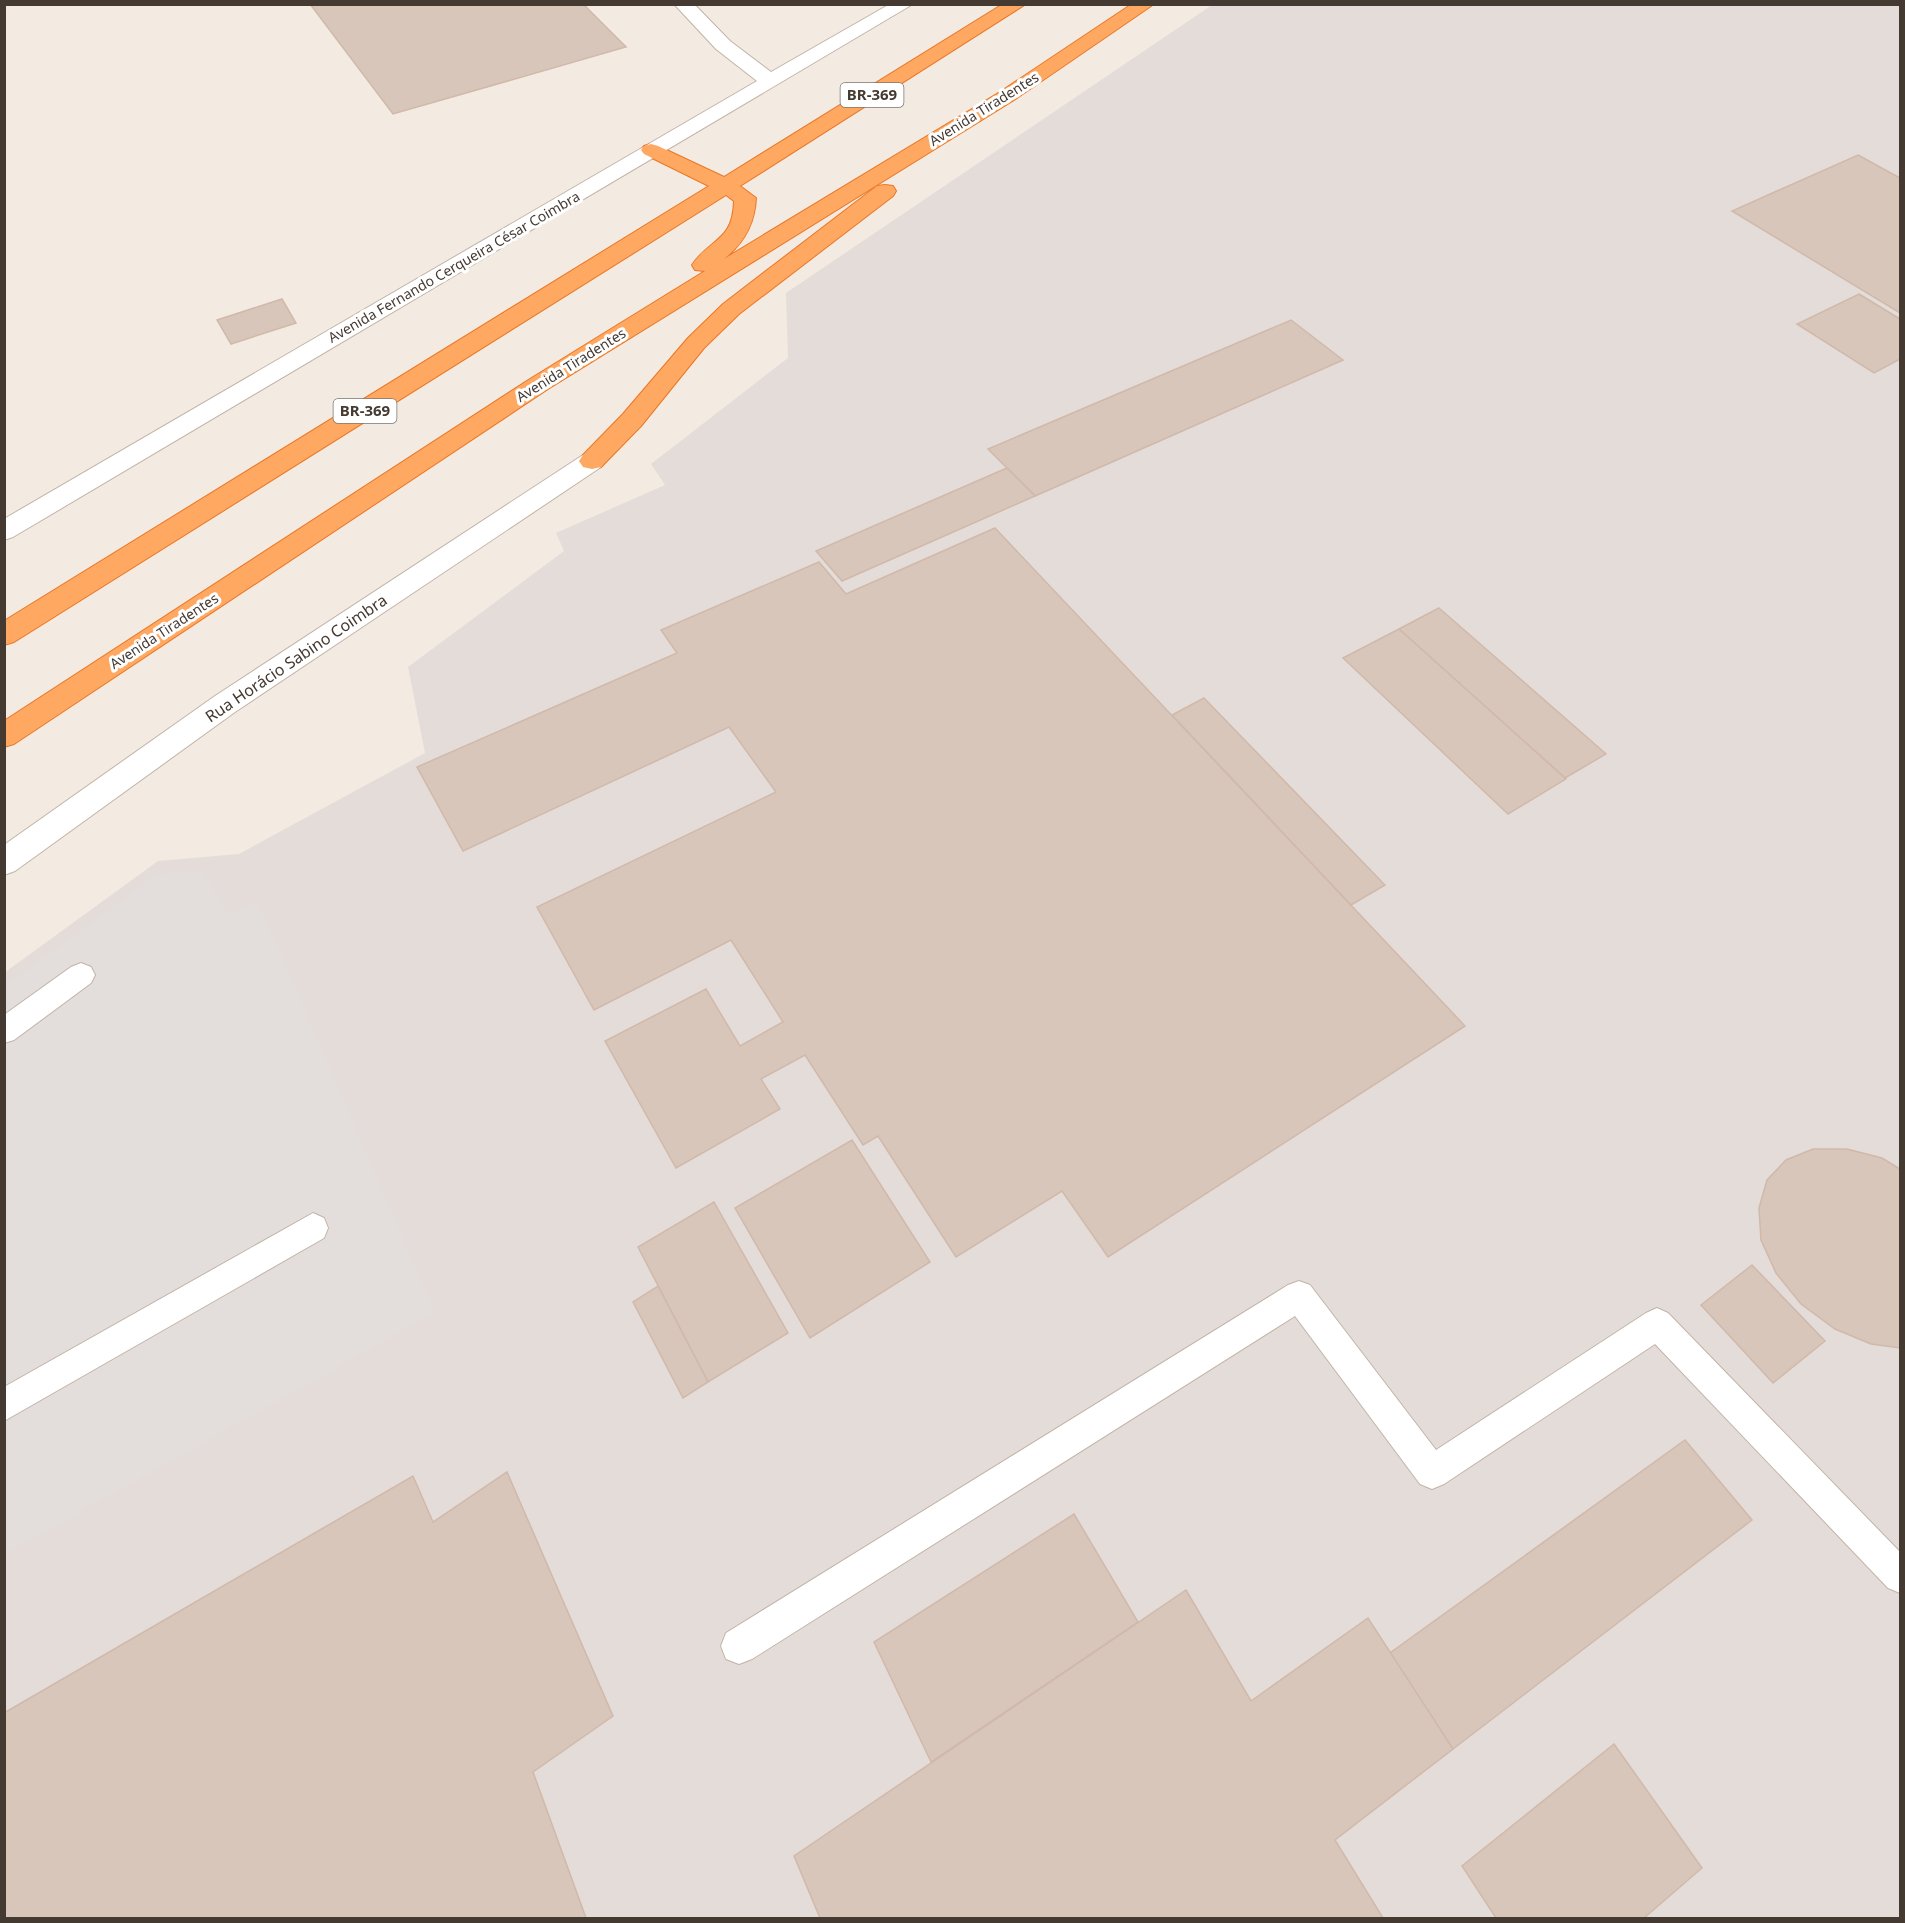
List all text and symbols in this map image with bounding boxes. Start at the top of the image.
street label: Avenida Tiradentes [925,67,1042,150]
road number: BR-369 [840,83,904,107]
street label: Avenida Fernando Cerqueira César Coimbra [324,186,583,347]
street label: Avenida Tiradentes [512,323,629,406]
road number: BR-369 [334,399,397,423]
street label: Avenida Tiradentes [106,588,222,673]
street label: Rua Horácio Sabino Coimbra [201,589,391,727]

